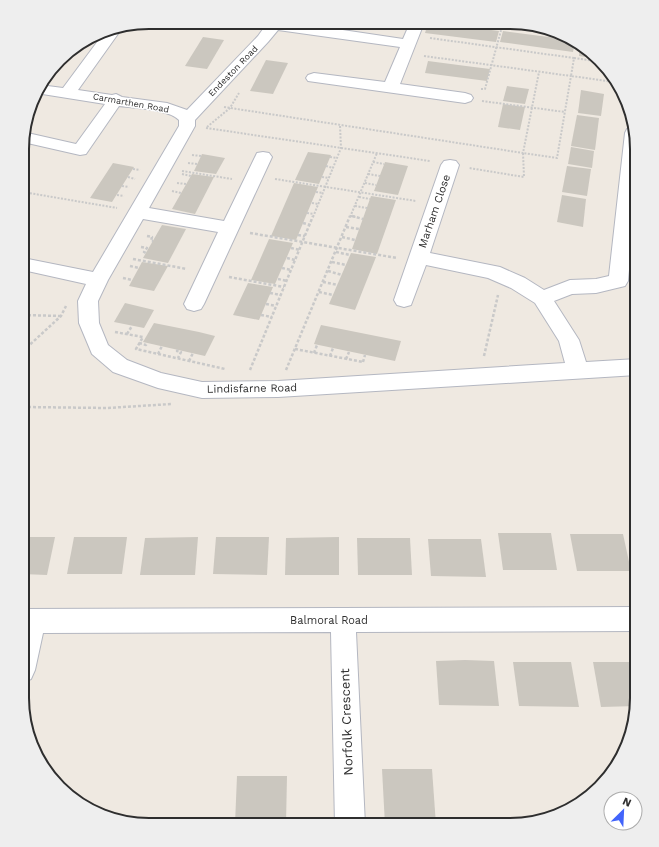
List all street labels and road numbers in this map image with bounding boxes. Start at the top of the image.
street label: Endeston Road [206,44,260,98]
street label: Carmarthen Road [92,91,170,115]
street label: Marham Close [416,173,453,250]
street label: Lindisfarne Road [207,381,297,396]
street label: Balmoral Road [290,614,368,627]
street label: Norfolk Crescent [337,668,356,776]

